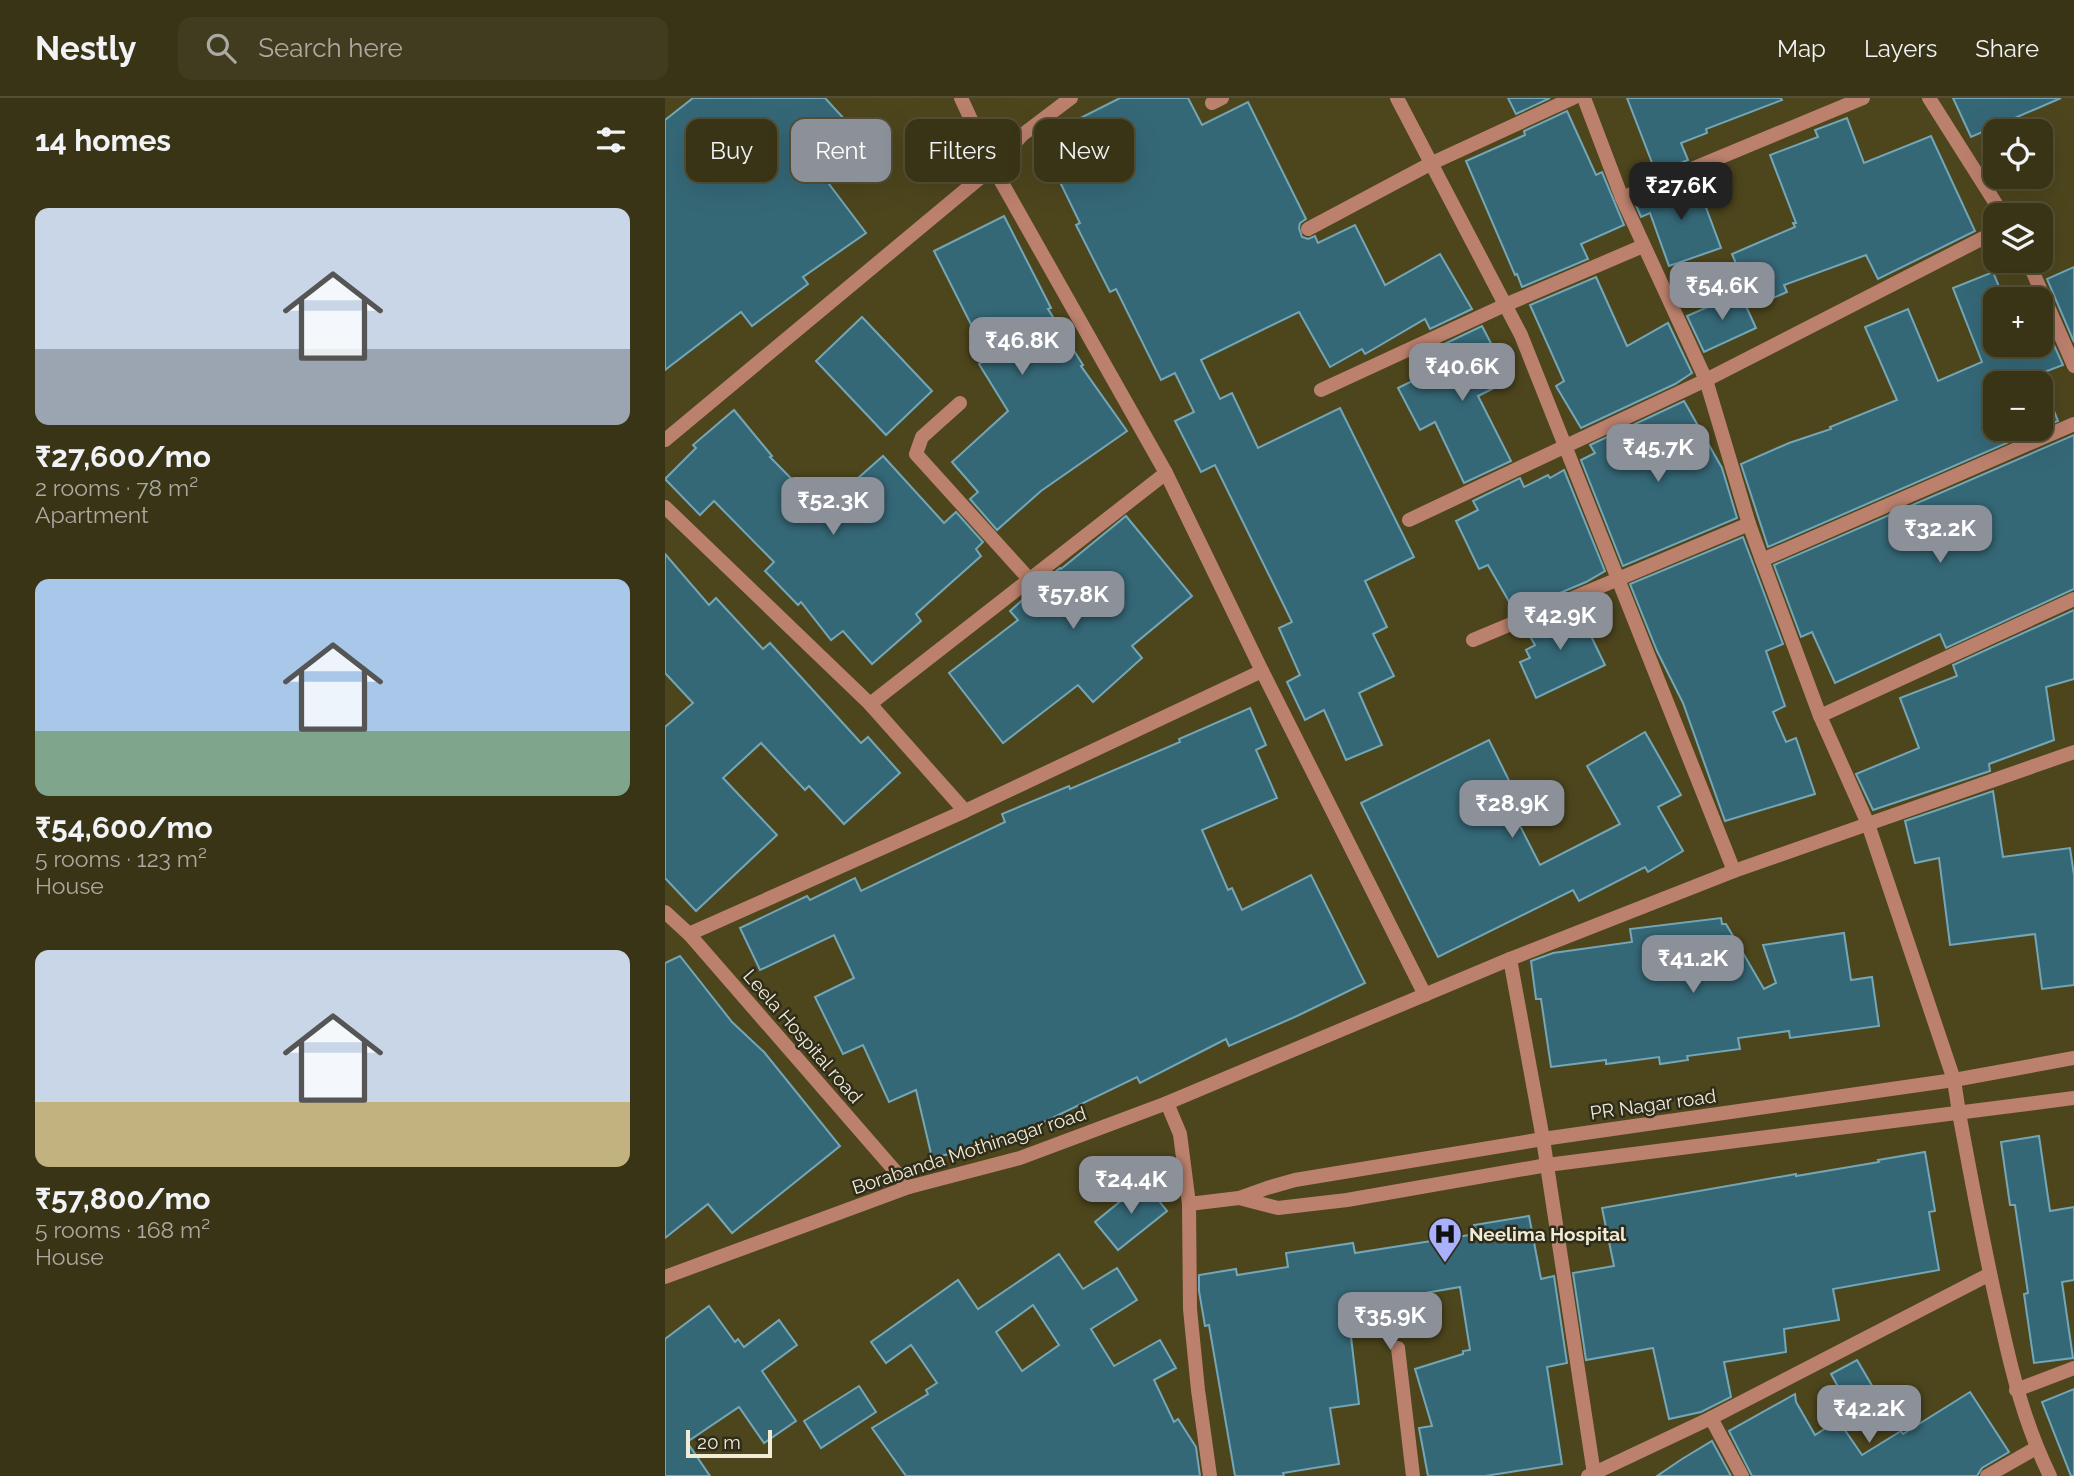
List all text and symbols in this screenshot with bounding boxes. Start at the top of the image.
search box [178,17,668,80]
text: Nestly [35,29,136,68]
icon: search [202,29,240,67]
text: Search here [258,33,403,63]
text: Map [1777,34,1826,63]
text: Layers [1864,34,1937,63]
text: Share [1975,34,2039,63]
chip: Buy [686,119,777,182]
chip: Rent [791,119,891,182]
chip: Filters [905,119,1020,182]
chip: New [1034,119,1134,182]
map controls [1983,119,2053,441]
button: locate [1983,119,2053,189]
icon: filters [592,121,630,159]
text: 14 homes [35,123,171,158]
pin: ₹27.6K [1624,162,1738,222]
text: ₹27.6K [1645,171,1717,198]
button: layers [1983,203,2053,273]
icon: home [270,253,396,379]
pin: ₹54.6K [1665,262,1779,322]
text: ₹54.6K [1686,271,1758,298]
button: + [1983,287,2053,357]
pin: ₹46.8K [965,317,1079,377]
text: ₹46.8K [985,326,1059,353]
pin: ₹40.6K [1405,344,1519,403]
text: ₹40.6K [1425,352,1499,379]
button: − [1983,371,2053,441]
pin: ₹45.7K [1601,424,1715,484]
text: ₹45.7K [1622,433,1694,460]
text: ₹27,600/mo [35,439,211,474]
text: 2 rooms · 78 m² [35,474,198,501]
pin: ₹52.3K [776,478,890,537]
text: ₹52.3K [797,486,869,513]
text: Apartment [35,501,149,528]
pin: ₹32.2K [1883,505,1997,565]
text: ₹32.2K [1904,514,1976,541]
pin: ₹57.8K [1016,572,1130,631]
text: ₹57.8K [1037,580,1109,607]
pin: ₹42.9K [1503,592,1617,652]
text: ₹42.9K [1524,601,1596,628]
icon: home [270,624,396,750]
pin: ₹28.9K [1455,780,1569,840]
text: ₹28.9K [1475,789,1549,816]
text: ₹54,600/mo [35,810,213,845]
text: 5 rooms · 123 m² [35,845,207,872]
text: House [35,872,104,899]
pin: ₹41.2K [1636,936,1750,995]
text: ₹41.2K [1658,944,1728,971]
street label: Leela Hospital road [739,965,867,1107]
icon: home [270,995,396,1121]
street label: PR Nagar road [1589,1084,1717,1124]
street label: Borabanda Mothinagar road [849,1102,1089,1198]
pin: ₹24.4K [1074,1156,1188,1216]
text: ₹24.4K [1095,1165,1167,1192]
text: ₹57,800/mo [35,1181,211,1216]
hospital icon: Neelima Hospital [1426,1215,1464,1264]
text: 5 rooms · 168 m² [35,1216,210,1243]
place label: Neelima Hospital [1469,1223,1627,1245]
text: House [35,1243,104,1270]
pin: ₹35.9K [1333,1292,1447,1352]
text: ₹35.9K [1354,1301,1426,1328]
pin: ₹42.2K [1812,1386,1926,1445]
text: ₹42.2K [1833,1394,1905,1421]
scale bar [686,1427,772,1459]
text: 20 m [697,1431,741,1453]

